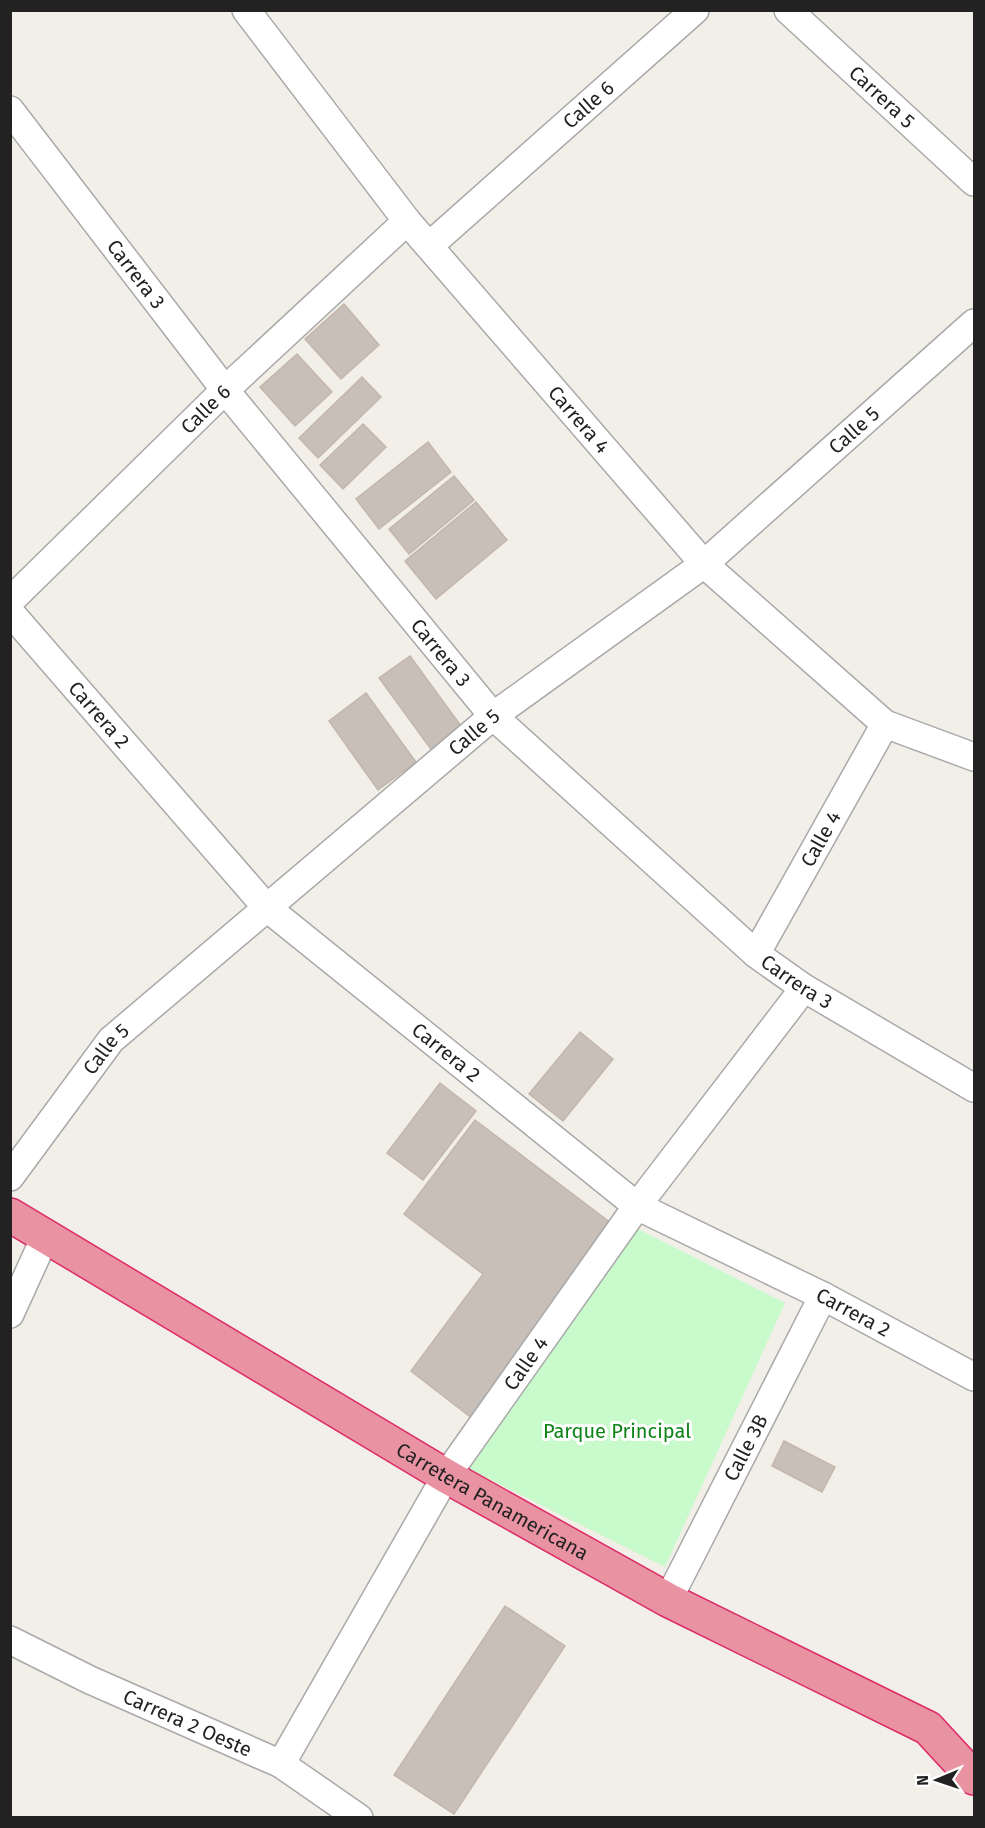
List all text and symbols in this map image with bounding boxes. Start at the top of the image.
street label: Carrera 5 [844,61,920,133]
street label: Calle 6 [558,76,619,134]
street label: Carrera 3 [102,235,170,314]
street label: Calle 6 [176,379,235,439]
street label: Carrera 4 [543,381,615,458]
street label: Calle 5 [824,401,884,459]
street label: Carrera 3 [406,614,476,691]
street label: Carrera 2 [64,676,135,753]
street label: Calle 5 [443,704,504,761]
street label: Calle 4 [795,806,846,871]
street label: Carrera 3 [756,949,837,1014]
street label: Calle 5 [78,1018,134,1079]
street label: Carrera 2 [407,1018,485,1087]
street label: Carrera 2 [812,1283,894,1342]
street label: Calle 4 [499,1331,553,1395]
street label: Calle 3B [719,1410,773,1485]
park label: Parque Principal [543,1419,691,1443]
street label: Carretera Panamericana [392,1437,593,1565]
street label: Carrera 2 Oeste [120,1684,256,1762]
north arrow [907,1750,967,1810]
text: N [913,1775,932,1786]

